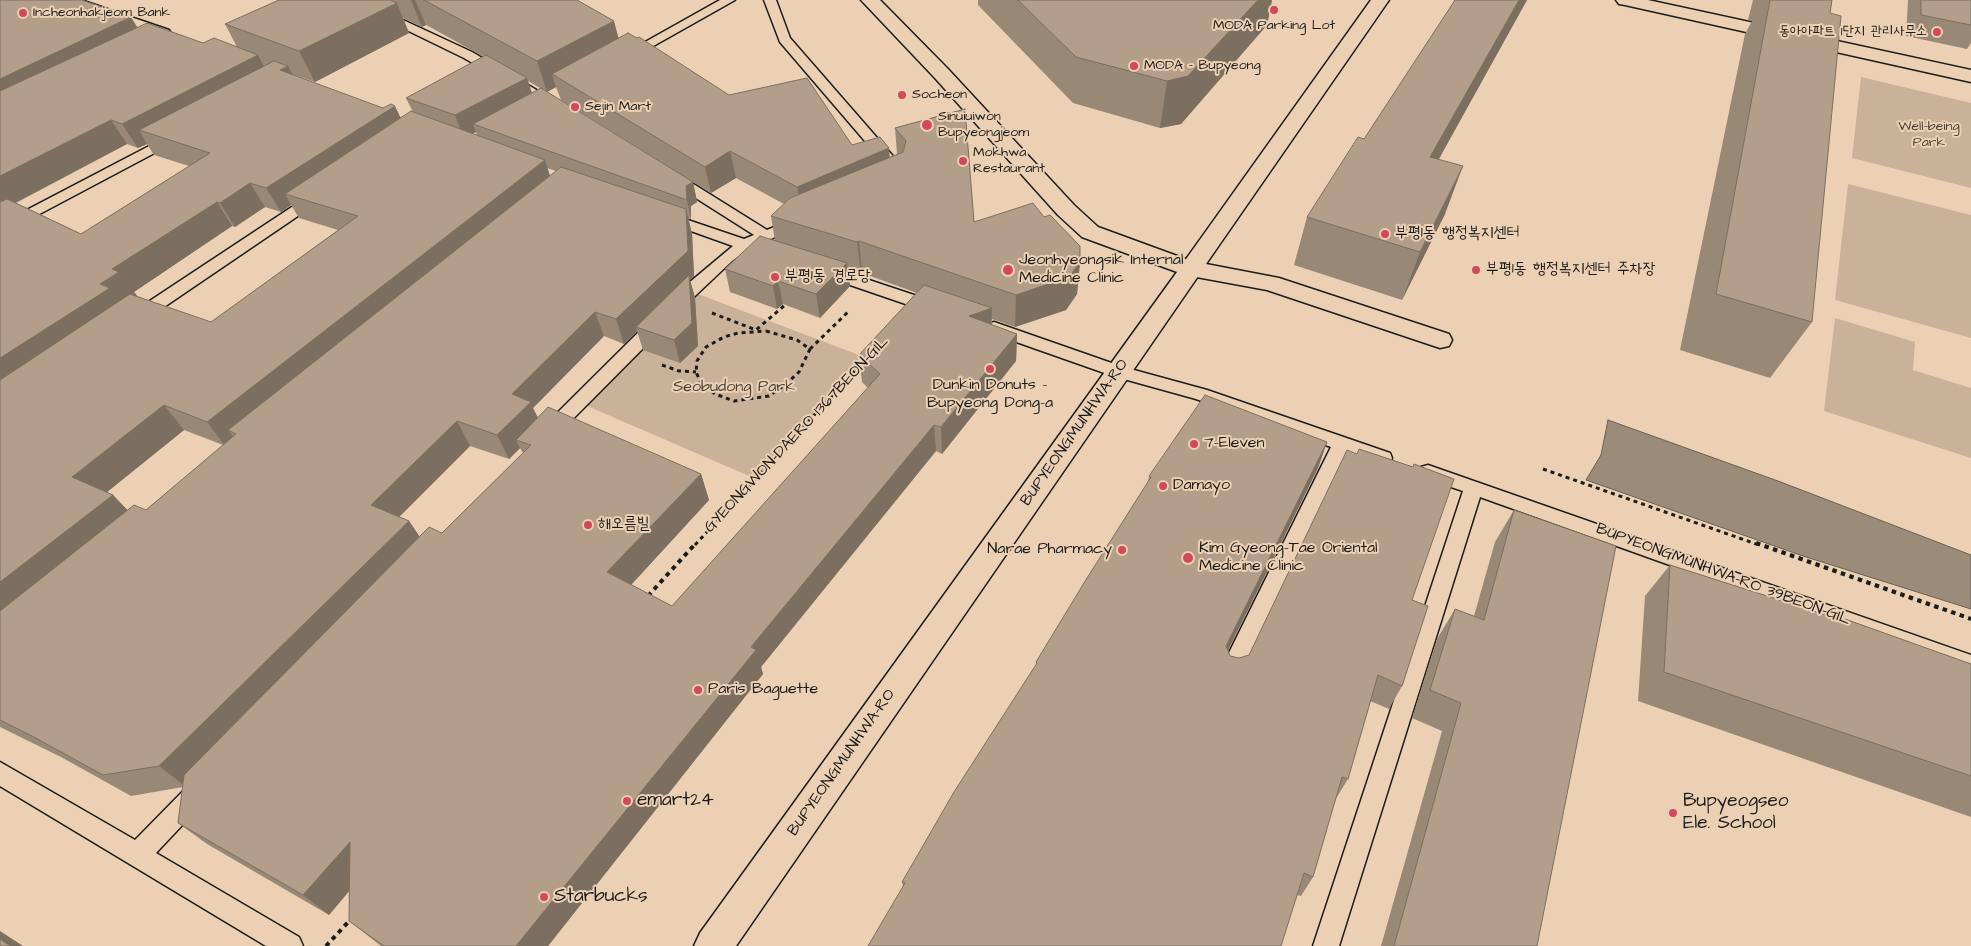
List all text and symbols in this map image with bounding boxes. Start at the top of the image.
marker: MODA Parking Lot [1268,4,1280,16]
place label: Incheonhakjeom Bank [33,5,170,21]
marker: Incheonhakjeom Bank [17,7,29,19]
place label: MODA Parking Lot [1213,18,1335,34]
place label: 동아아파트 1단지 관리사무소 [1779,24,1927,40]
marker: 동아아파트 1단지 관리사무소 [1931,26,1943,38]
place label: MODA - Bupyeong [1144,58,1261,74]
marker: MODA - Bupyeong [1128,60,1140,72]
place label: Socheon [912,87,967,103]
marker: Socheon [896,89,908,101]
place label: Sejin Mart [585,99,651,115]
marker: Sejin Mart [569,101,581,113]
place label: Sinuiuiwon Bupyeongjeom [938,109,1029,142]
marker: Sinuiuiwon Bupyeongjeom [920,118,934,132]
park label: Well-being Park [1898,119,1960,152]
place label: Mokhwa Restaurant [973,145,1045,178]
marker: Mokhwa Restaurant [957,155,969,167]
place label: 부평1동 행정복지센터 [1395,224,1519,244]
marker: 부평1동 행정복지센터 [1379,228,1391,240]
place label: Jeonhyeongsik Internal Medicine Clinic [1019,251,1183,289]
place label: 부평1동 행정복지센터 주차장 [1486,260,1655,280]
marker: Jeonhyeongsik Internal Medicine Clinic [1001,263,1015,277]
marker: 부평1동 행정복지센터 주차장 [1470,264,1482,276]
place label: 부평1동 경로당 [785,267,871,287]
marker: 부평1동 경로당 [769,271,781,283]
street label: GYEONGWON-DAERO 1367BEON-GIL [701,333,893,537]
street label: BUPYEONGMUNHWA-RO [1017,356,1133,510]
marker: Dunkin Donuts - Bupyeong Dong-a [984,363,996,375]
place label: Dunkin Donuts - Bupyeong Dong-a [927,376,1053,414]
park label: Seobudong Park [673,378,795,398]
place label: 7-Eleven [1204,434,1264,454]
marker: 7-Eleven [1188,438,1200,450]
place label: Damayo [1173,476,1230,496]
marker: Damayo [1157,480,1169,492]
place label: 해오름빌 [598,515,650,535]
marker: 해오름빌 [582,519,594,531]
street label: BUPYEONGMUNHWA-RO 39BEON-GIL [1593,520,1853,630]
place label: Kim Gyeong-Tae Oriental Medicine Clinic [1199,539,1378,577]
place label: Narae Pharmacy [987,540,1112,560]
marker: Narae Pharmacy [1116,544,1128,556]
marker: Kim Gyeong-Tae Oriental Medicine Clinic [1181,551,1195,565]
place label: Paris Baguette [708,680,818,700]
marker: Paris Baguette [692,684,704,696]
street label: BUPYEONGMUNHWA-RO [784,686,900,840]
place label: emart24 [637,790,714,812]
place label: Bupyeogseo Ele. School [1683,791,1788,835]
marker: emart24 [621,795,633,807]
marker: Bupyeogseo Ele. School [1667,807,1679,819]
place label: Starbucks [554,886,648,908]
marker: Starbucks [538,891,550,903]

